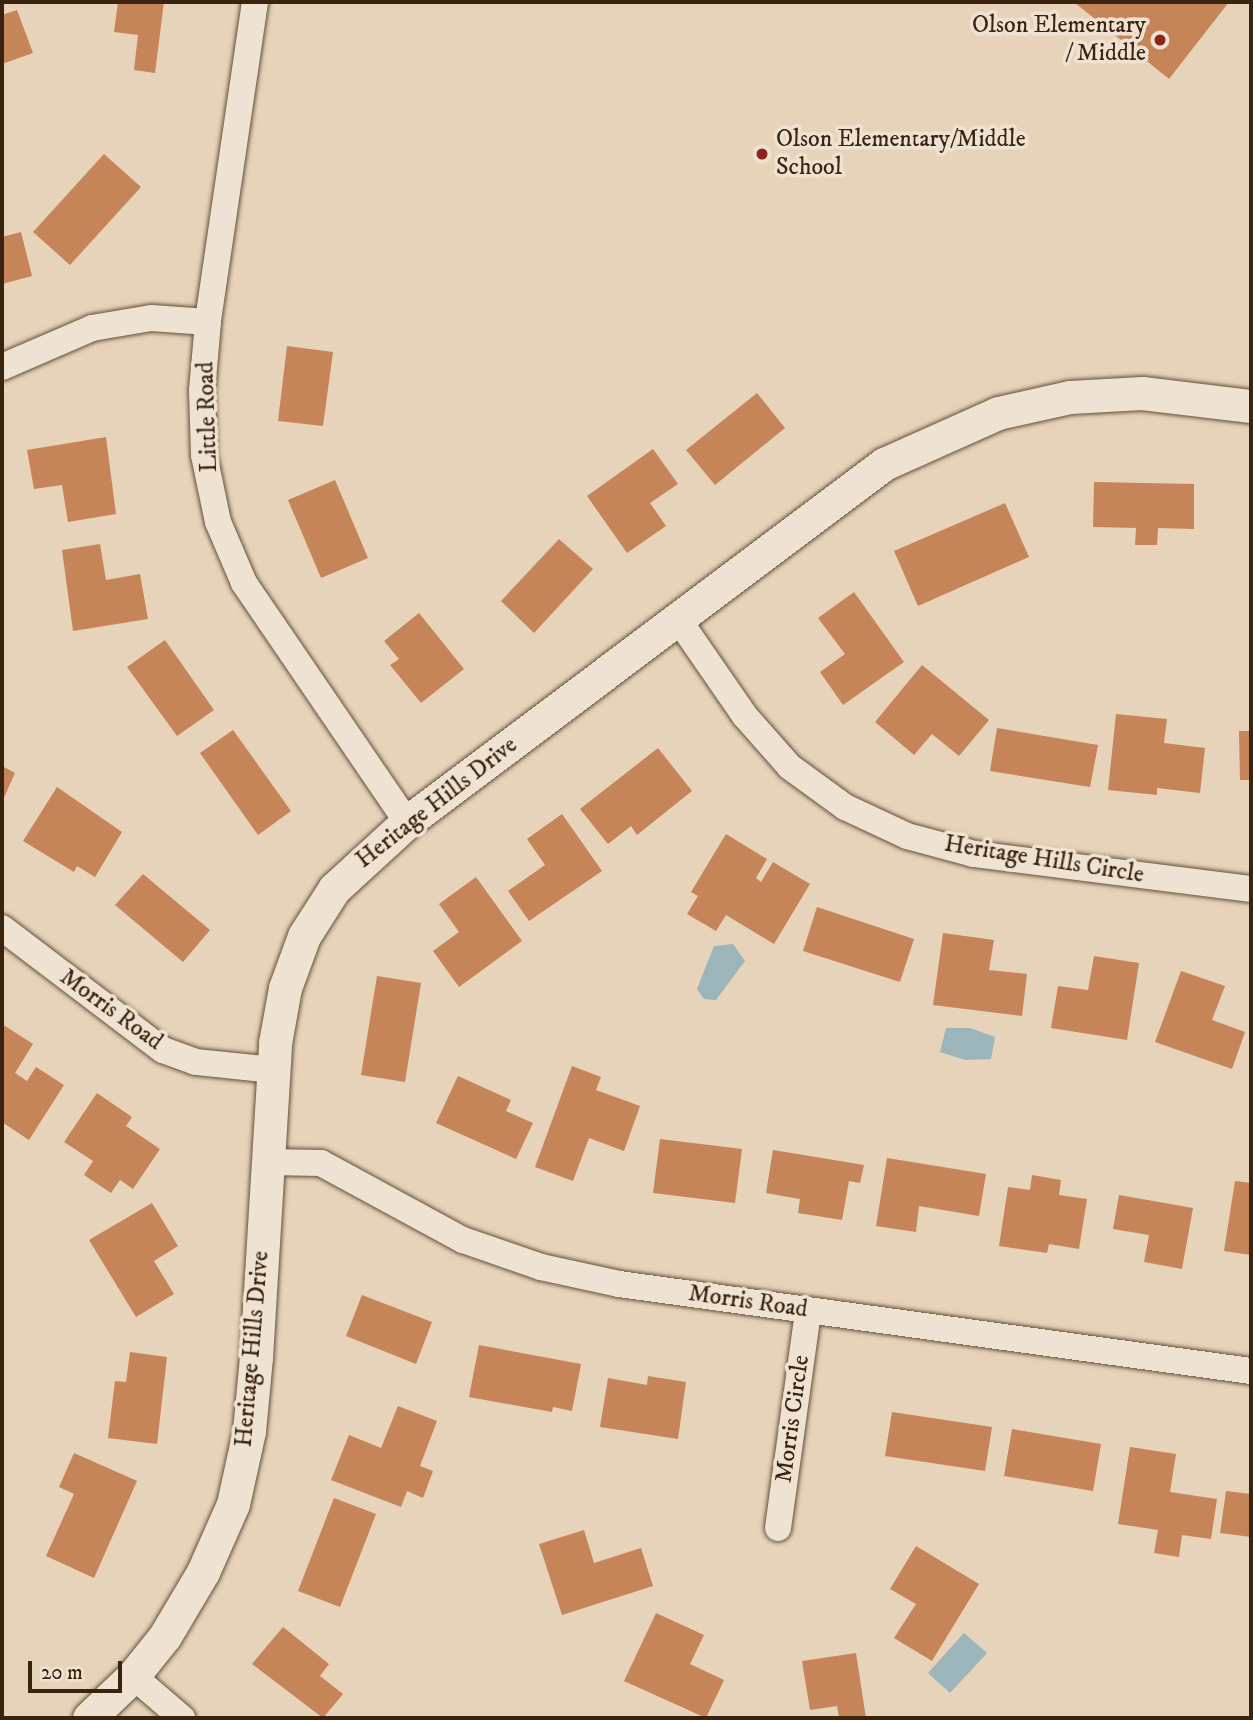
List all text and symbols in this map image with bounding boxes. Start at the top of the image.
place label: Olson Elementary / Middle [972,12,1146,68]
marker: Olson Elementary / Middle [1152,32,1168,48]
place label: Olson Elementary/Middle School [776,126,1026,182]
marker: Olson Elementary/Middle School [754,146,770,162]
street label: Little Road [192,361,224,473]
street label: Heritage Hills Drive [351,731,523,875]
street label: Heritage Hills Circle [942,830,1146,890]
street label: Morris Road [54,963,168,1057]
street label: Heritage Hills Drive [230,1250,276,1448]
street label: Morris Road [687,1279,809,1325]
street label: Morris Circle [770,1353,816,1485]
scale bar [32,1646,126,1690]
text: 20 m [41,1660,83,1686]

